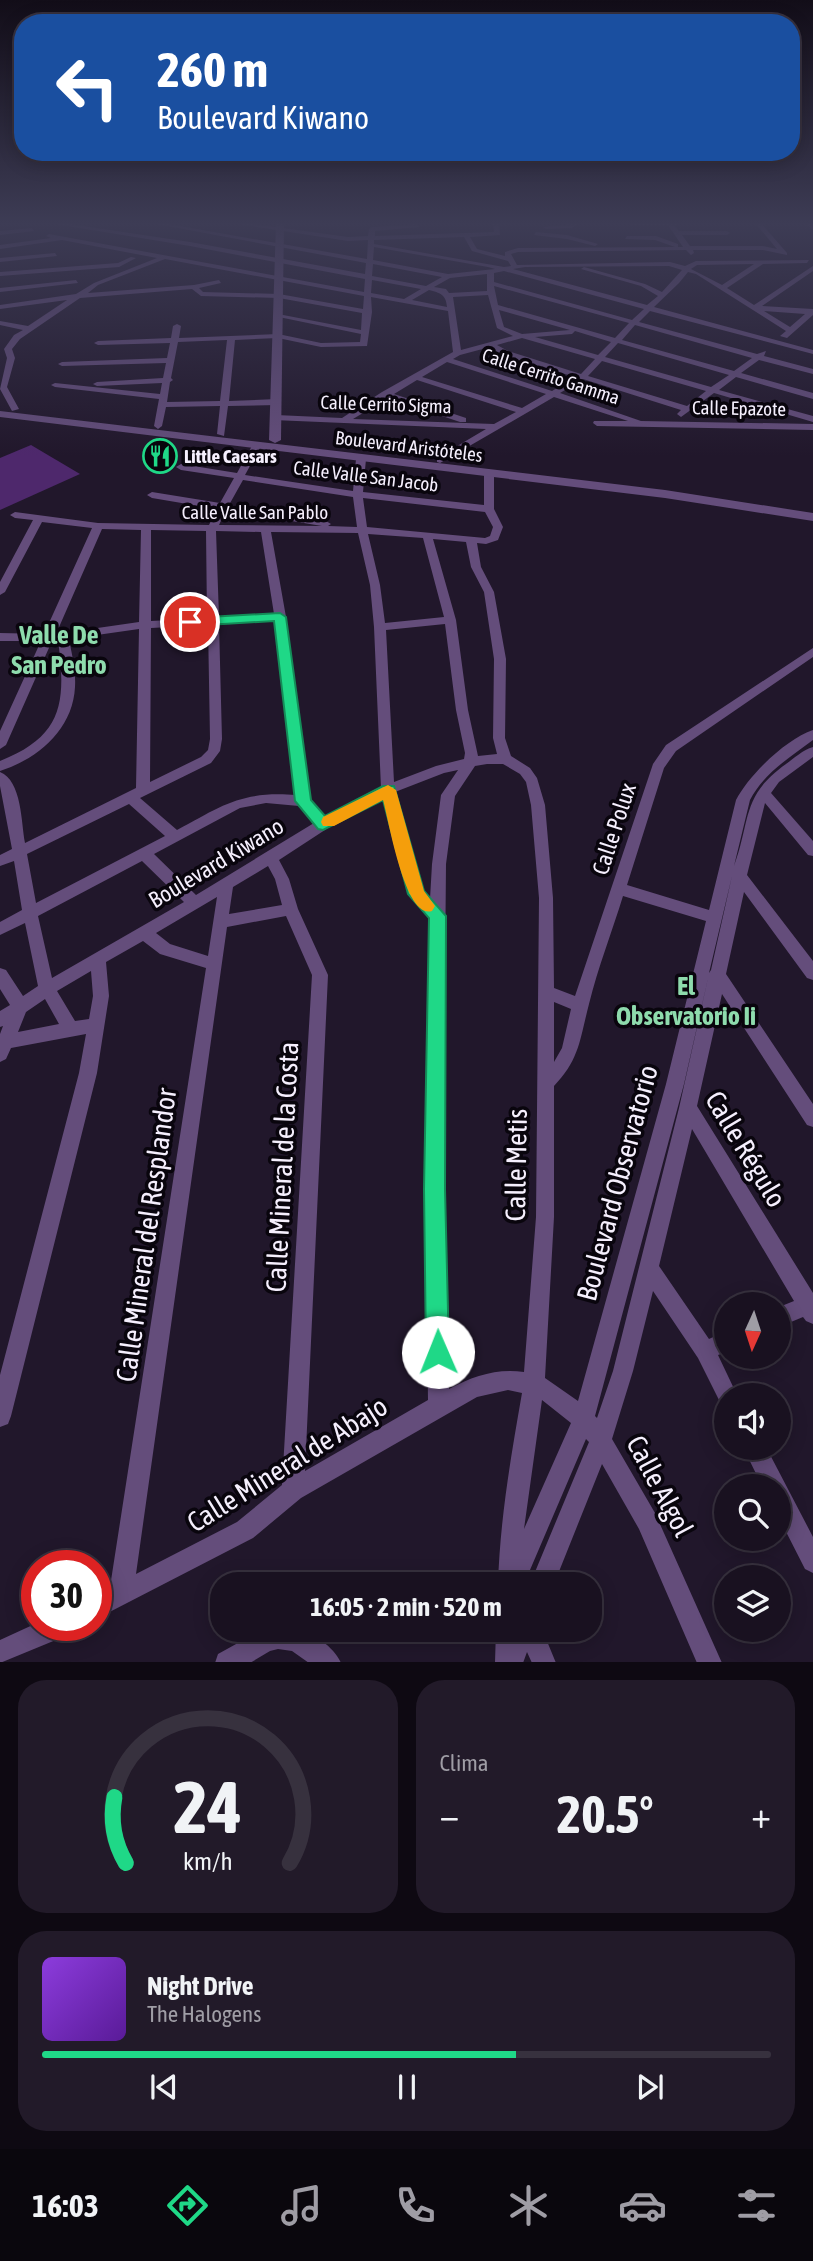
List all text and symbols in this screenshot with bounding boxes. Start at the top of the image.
text: 260 m [157,41,268,97]
icon: left [42,42,133,133]
text: Boulevard Kiwano [157,99,369,136]
street label: Calle Cerrito Gamma [480,343,622,409]
street label: Calle Cerrito Sigma [320,391,452,417]
street label: Calle Epazote [692,396,786,420]
street label: Boulevard Aristóteles [334,426,484,466]
restaurant icon: Little Caesars [141,437,179,475]
place label: Little Caesars [184,445,277,467]
street label: Calle Valle San Jacob [292,456,440,496]
street label: Calle Valle San Pablo [182,501,328,523]
pin [160,592,220,652]
icon: arrive [171,603,209,641]
district label: Valle De San Pedro [11,620,107,680]
street label: Calle Polux [587,780,641,878]
street label: Boulevard Kiwano [144,813,288,913]
district label: El Observatorio Ii [616,971,756,1031]
street label: Calle Mineral de la Costa [259,1041,305,1293]
street label: Boulevard Observatorio [570,1062,664,1304]
street label: Calle Mineral del Resplandor [110,1085,183,1384]
street label: Calle Régulo [699,1085,793,1213]
street label: Calle Metis [499,1108,533,1222]
north arrow [714,1292,791,1368]
map controls [714,1292,791,1642]
position arrow [401,1315,475,1389]
button: sound [714,1383,791,1460]
street label: Calle Mineral de Abajo [181,1390,393,1538]
street label: Calle Algol [620,1430,700,1542]
button: search [714,1474,791,1551]
speed limit sign: 30 [21,1550,112,1641]
button: layers [714,1565,791,1642]
text: 16:05 · 2 min · 520 m [310,1592,502,1622]
text: Clima [440,1750,489,1776]
text: 24 [174,1765,242,1848]
text: 20.5° [557,1784,654,1844]
text: − [440,1793,459,1836]
text: + [751,1793,771,1836]
text: km/h [183,1846,233,1874]
text: Night Drive [147,1971,254,2001]
text: The Halogens [147,2001,261,2027]
icon: previous [145,2068,183,2106]
icon: pause [388,2068,426,2106]
icon: next [631,2068,669,2106]
icon: directions [163,2181,212,2230]
icon: music [277,2181,326,2230]
icon: phone [391,2181,440,2230]
icon: climate [504,2181,553,2230]
icon: car [618,2181,667,2230]
icon: filters [732,2181,781,2230]
text: 16:03 [32,2187,99,2224]

